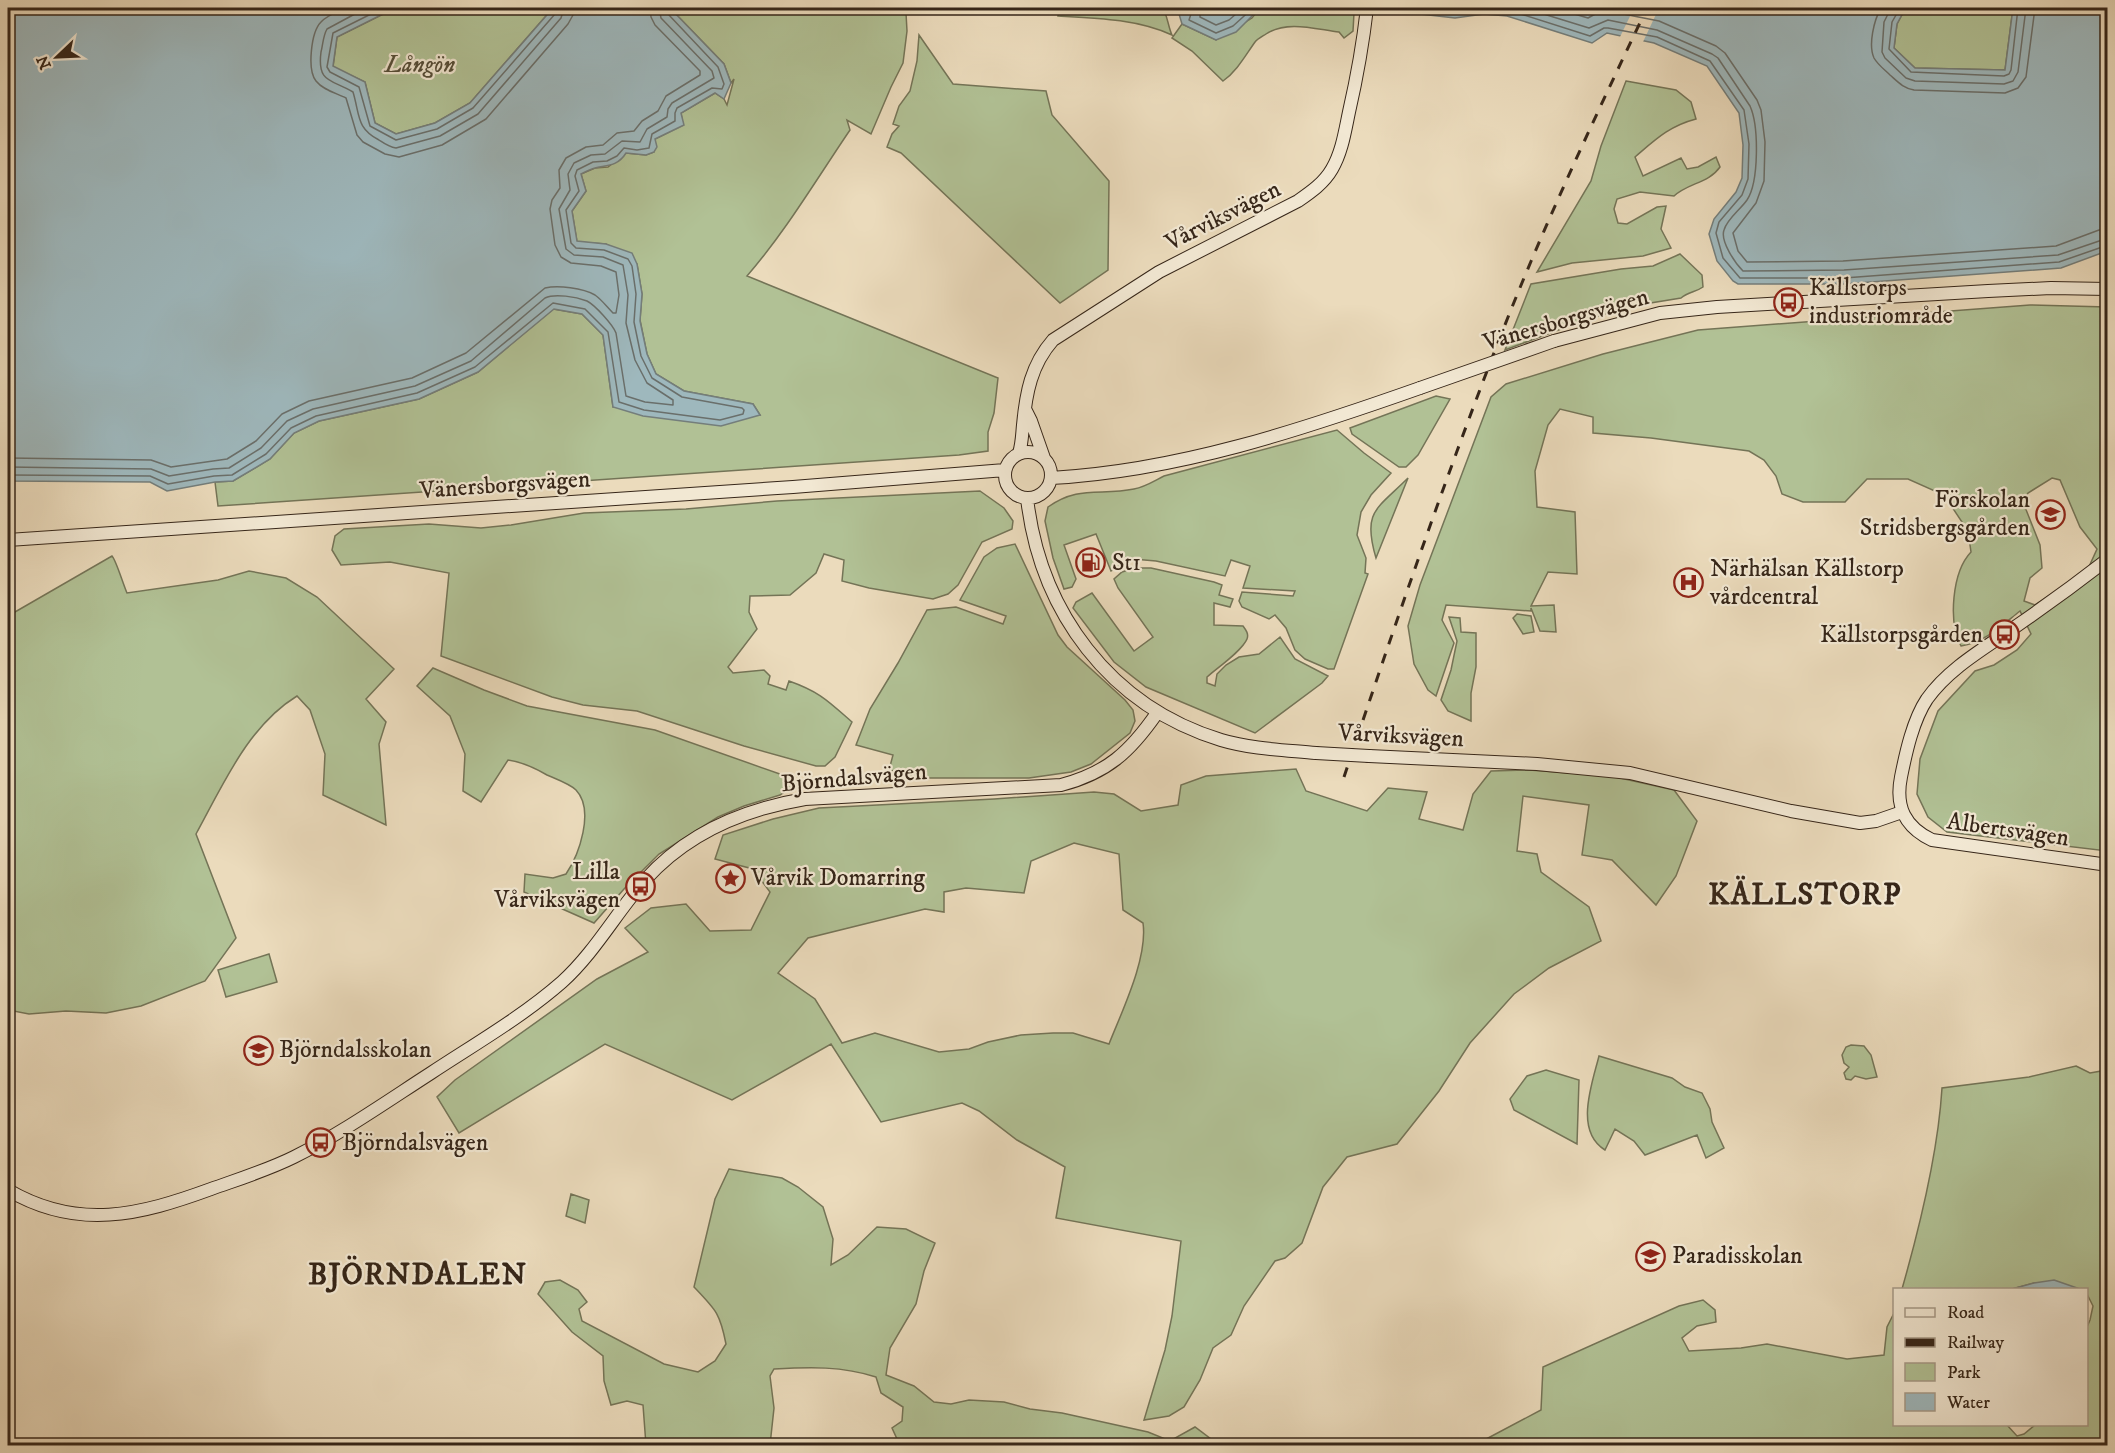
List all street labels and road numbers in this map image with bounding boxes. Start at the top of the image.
street label: Vårviksvägen [1159,174,1286,258]
street label: Vänersborgsvägen [1479,282,1653,358]
street label: Vänersborgsvägen [418,464,592,506]
street label: Vårviksvägen [1336,718,1465,754]
street label: Björndalsvägen [780,757,929,799]
street label: Albertsvägen [1945,807,2072,853]

